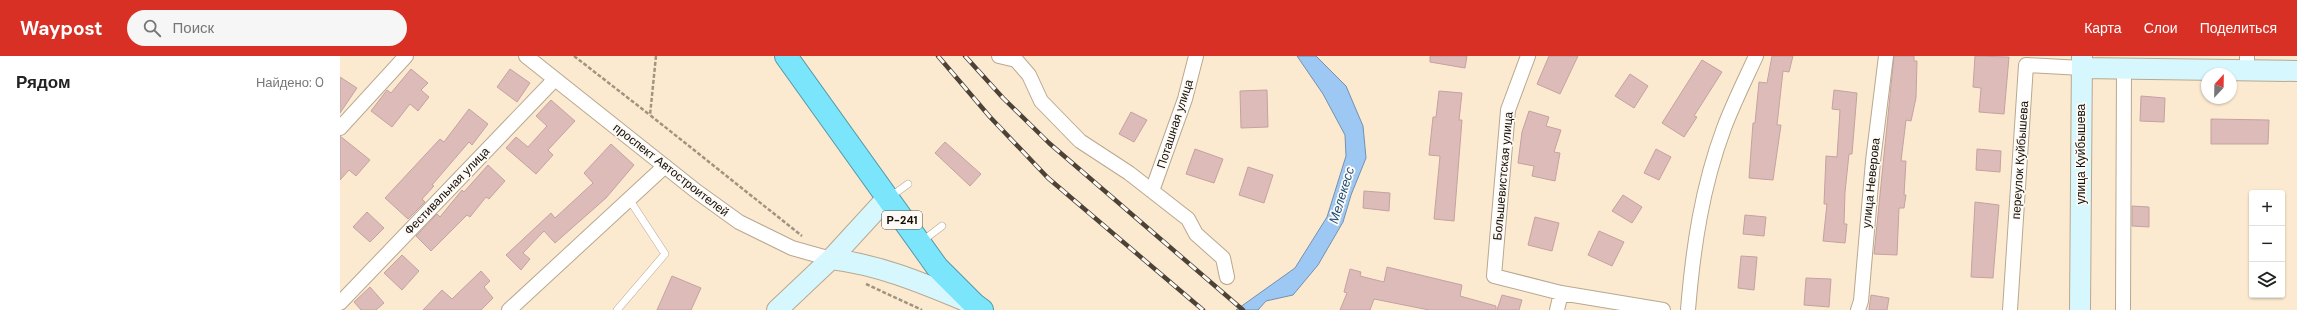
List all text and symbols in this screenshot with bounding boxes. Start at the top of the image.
search box [127,10,407,46]
text: Waypost [20,16,103,41]
icon: search [141,17,163,39]
text: Поиск [173,18,214,38]
text: Карта [2084,19,2122,37]
text: Слои [2144,19,2178,37]
text: Поделиться [2200,19,2277,37]
north arrow [2201,68,2237,104]
text: Рядом [16,71,71,93]
text: Найдено: 0 [256,74,324,91]
street label: Поташная улица [1153,77,1197,171]
street label: переулок Куйбышева [2008,100,2032,220]
street label: улица Куйбышева [2073,103,2089,204]
street label: Большевистская улица [1489,111,1517,241]
street label: проспект Автостроителей [610,120,732,220]
street label: улица Неверова [1858,137,1884,229]
street label: Фестивальная улица [401,143,493,238]
water label: Мелекесс [1325,164,1358,226]
map controls [2249,190,2285,298]
button: + [2249,190,2285,226]
road number: Р-241 [882,211,922,229]
button: − [2249,226,2285,262]
button: layers [2249,262,2285,298]

